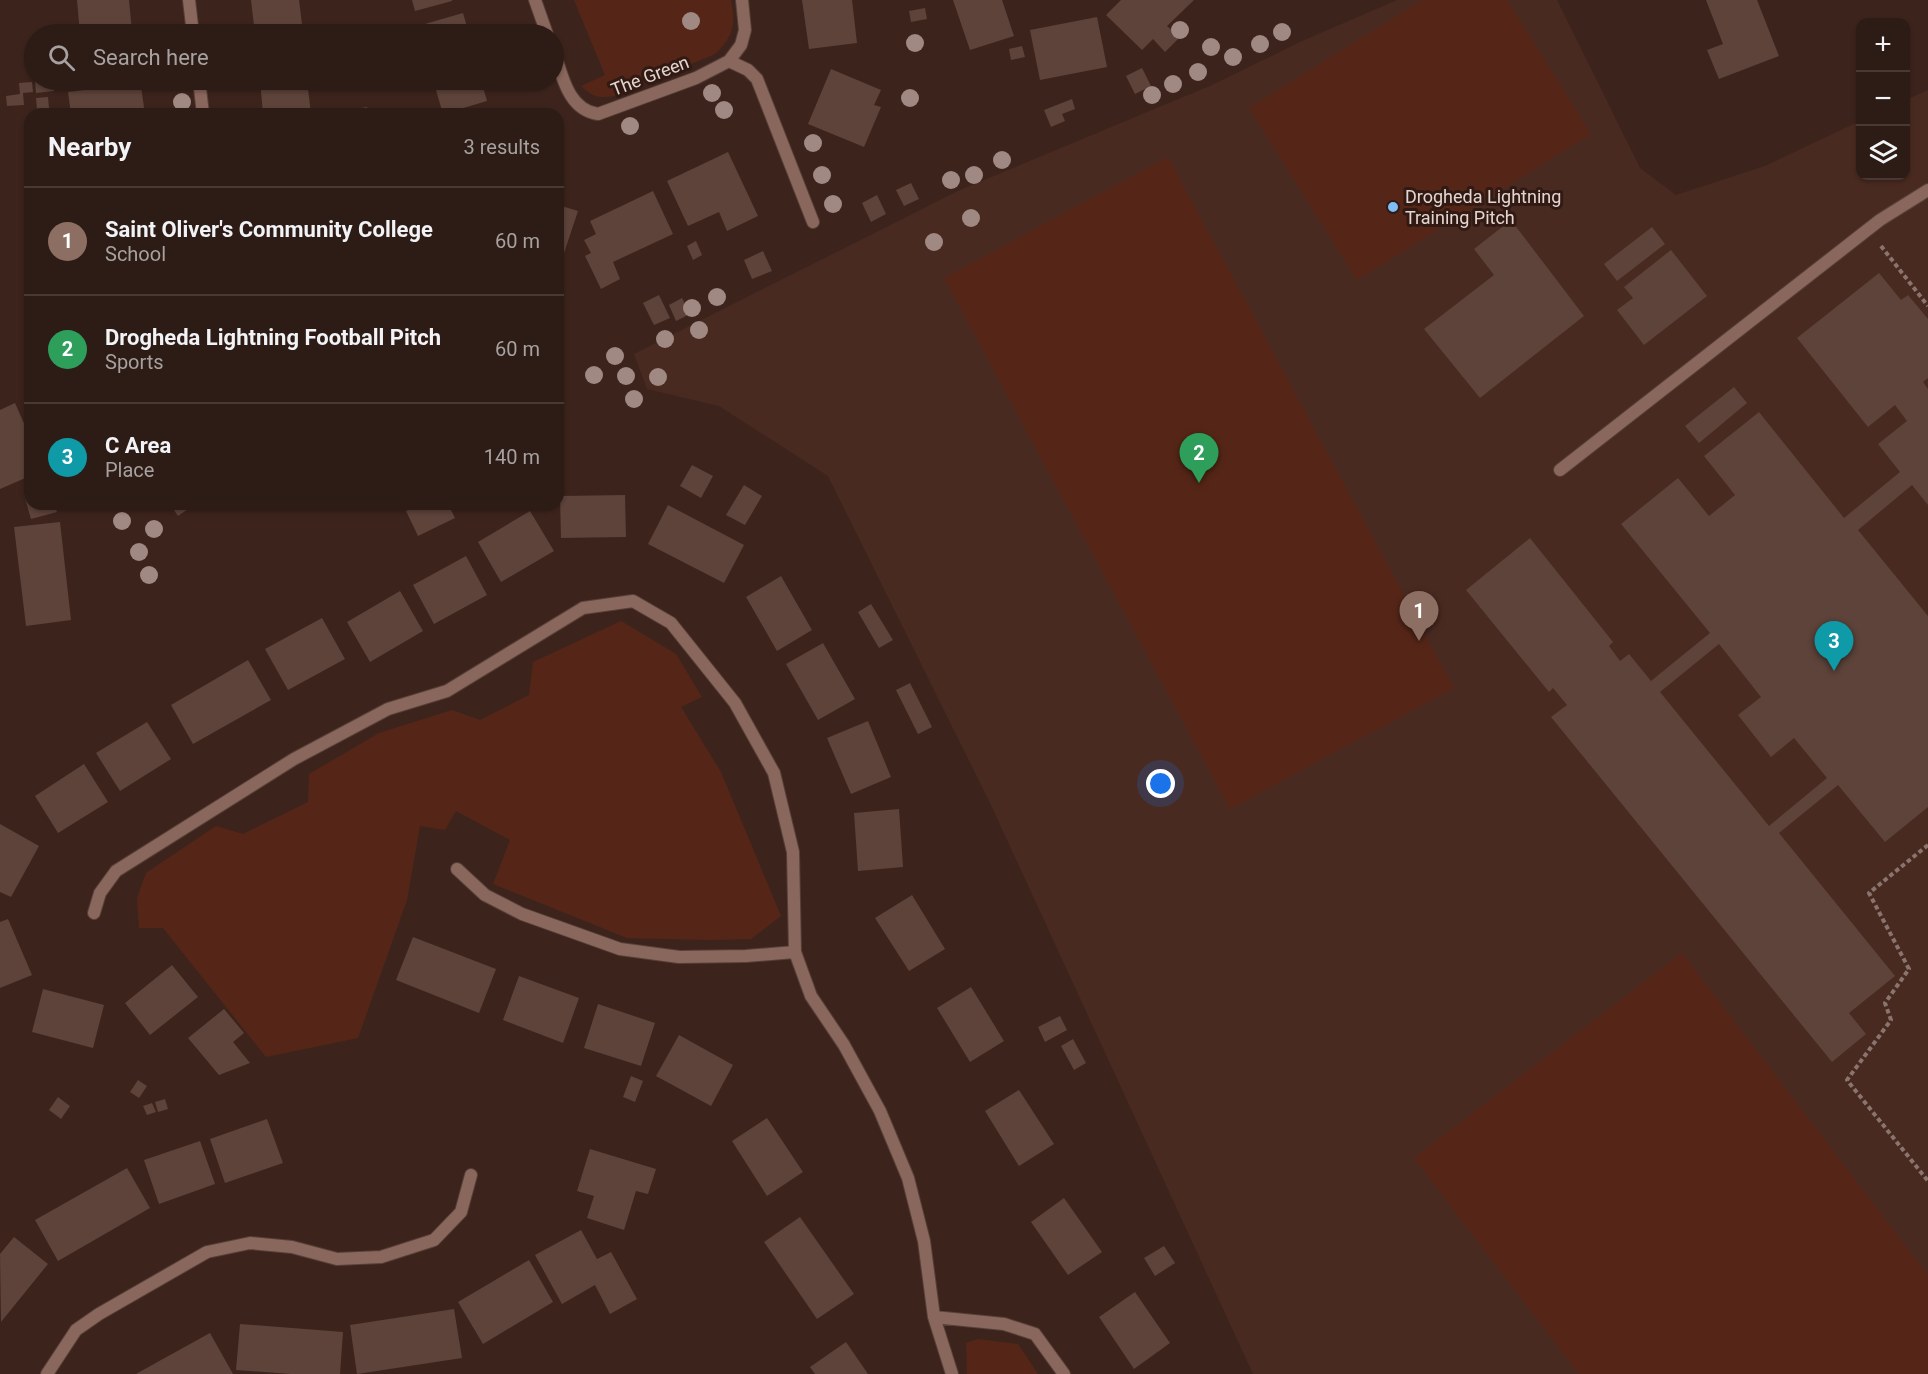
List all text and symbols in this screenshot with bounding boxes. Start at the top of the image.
map controls [1856,18,1910,180]
button: + [1856,18,1910,72]
search box [24,24,564,90]
icon: search [45,41,78,74]
text: Search here [93,45,209,70]
street label: The Green [608,51,692,100]
button: − [1856,72,1910,126]
button: layers [1856,126,1910,180]
text: Nearby [48,132,131,162]
text: 3 results [464,135,540,159]
place label: Drogheda Lightning Training Pitch [1405,186,1561,228]
marker: Drogheda Lightning Training Pitch [1386,200,1400,214]
text: Saint Oliver's Community College [105,217,433,242]
text: 1 [62,229,73,253]
text: 60 m [495,229,540,253]
text: School [105,242,166,266]
text: Drogheda Lightning Football Pitch [105,325,441,350]
text: 2 [62,337,73,361]
text: 60 m [495,337,540,361]
text: Sports [105,350,164,374]
text: C Area [105,433,171,458]
pin: 2 [1180,434,1218,483]
text: 3 [62,445,73,469]
text: 140 m [484,445,540,469]
text: Place [105,458,154,482]
pin: 1 [1400,592,1438,641]
pin: 3 [1814,622,1854,671]
your location [1146,769,1175,798]

